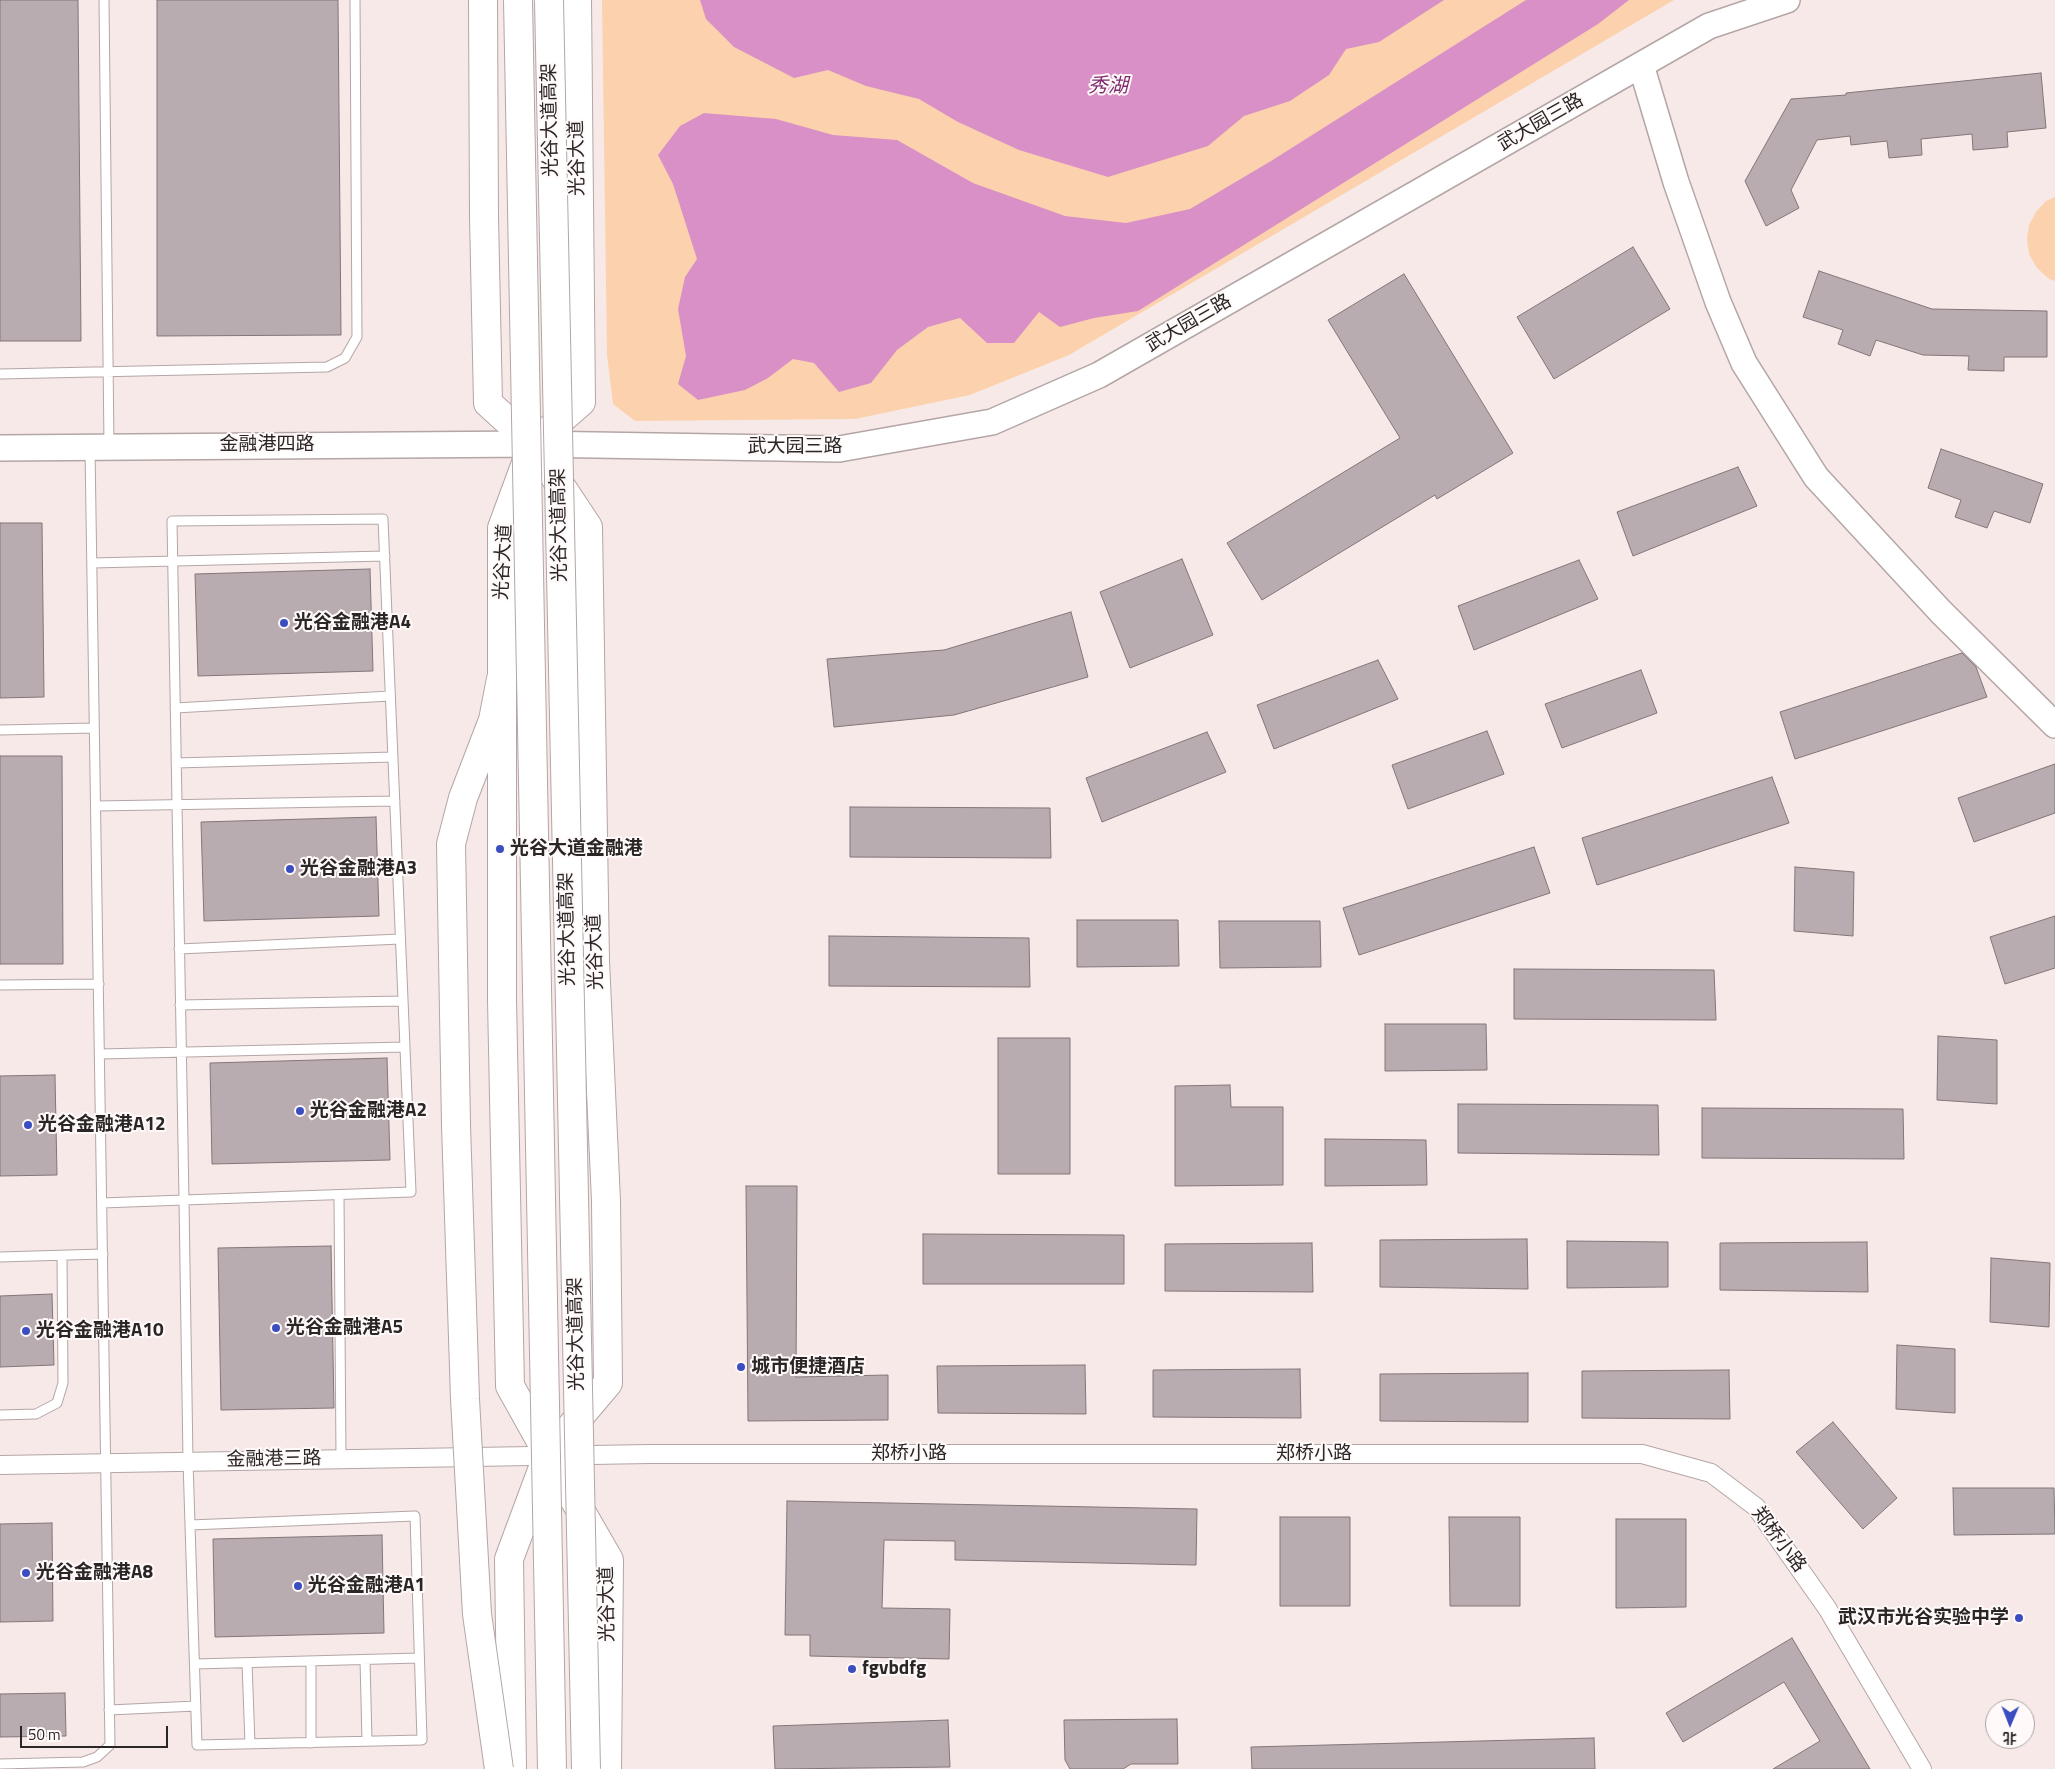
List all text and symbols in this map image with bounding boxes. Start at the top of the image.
street label: 光谷大道高架 [539,63,563,177]
water label: 秀湖 [1088,75,1128,99]
street label: 武大园三路 [1494,89,1588,157]
street label: 光谷大道 [566,120,590,196]
street label: 武大园三路 [1142,290,1236,358]
street label: 金融港四路 [220,434,314,456]
street label: 武大园三路 [748,436,842,458]
street label: 光谷大道高架 [548,468,572,582]
street label: 光谷大道 [491,523,517,601]
place label: 光谷金融港A4 [294,612,411,634]
marker: 光谷金融港A4 [278,617,290,629]
place label: 光谷大道金融港 [510,838,643,860]
marker: 光谷大道金融港 [494,843,506,855]
place label: 光谷金融港A3 [300,858,417,880]
marker: 光谷金融港A3 [284,863,296,875]
street label: 光谷大道高架 [556,872,580,986]
street label: 光谷大道 [583,914,609,990]
place label: 光谷金融港A2 [310,1100,427,1122]
marker: 光谷金融港A2 [294,1105,306,1117]
place label: 光谷金融港A12 [38,1114,166,1136]
marker: 光谷金融港A12 [22,1119,34,1131]
street label: 光谷大道高架 [565,1277,589,1391]
place label: 光谷金融港A5 [286,1317,403,1339]
place label: 光谷金融港A10 [36,1320,164,1342]
marker: 光谷金融港A5 [270,1322,282,1334]
marker: 光谷金融港A10 [20,1325,32,1337]
place label: 城市便捷酒店 [751,1356,865,1378]
marker: 城市便捷酒店 [735,1361,747,1373]
street label: 郑桥小路 [871,1443,947,1465]
street label: 郑桥小路 [1276,1443,1352,1465]
street label: 金融港三路 [226,1448,322,1472]
street label: 郑桥小路 [1746,1503,1810,1577]
place label: 光谷金融港A8 [36,1562,153,1584]
street label: 光谷大道 [596,1566,620,1642]
marker: 光谷金融港A8 [20,1567,32,1579]
place label: 光谷金融港A1 [308,1575,425,1597]
marker: 光谷金融港A1 [292,1580,304,1592]
place label: 武汉市光谷实验中学 [1838,1607,2009,1629]
marker: 武汉市光谷实验中学 [2013,1612,2025,1624]
place label: fgvbdfg [862,1658,926,1680]
marker: fgvbdfg [846,1663,858,1675]
north arrow [1985,1699,2035,1749]
scale bar [22,1716,170,1748]
text: 50 m [28,1723,61,1746]
text: 北 [2003,1728,2017,1749]

